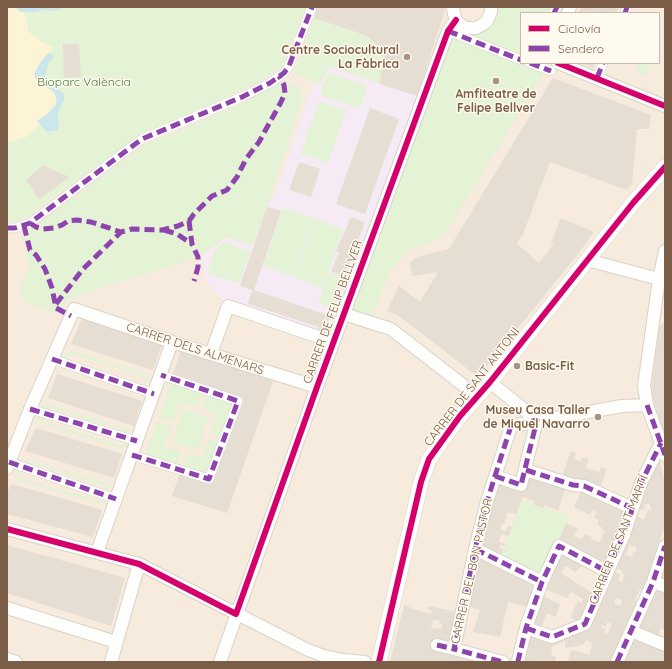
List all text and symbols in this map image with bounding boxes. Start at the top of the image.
legend [520,12,660,64]
text: Ciclovía [558,21,601,36]
text: Sendero [558,41,604,56]
place label: Centre Sociocultural La Fàbrica [281,43,399,71]
marker: Centre Sociocultural La Fàbrica [402,52,412,62]
park label: Bioparc València [37,75,131,89]
marker: Amfiteatre de Felipe Bellver [491,76,501,86]
place label: Amfiteatre de Felipe Bellver [455,87,537,115]
street label: CARRER DE FELIP BELLVER [300,238,366,386]
street label: CARRER DELS ALMENARS [124,320,266,378]
street label: CARRER DE SANT ANTONI [421,325,523,449]
place label: Basic-Fit [525,359,574,373]
marker: Basic-Fit [512,361,522,371]
place label: Museu Casa Taller de Miquel Navarro [483,403,590,431]
marker: Museu Casa Taller de Miquel Navarro [593,412,603,422]
street label: CARRER DE SANT MARTÍ [586,473,652,607]
street label: CARRER DEL BON PASTOR [448,497,496,645]

